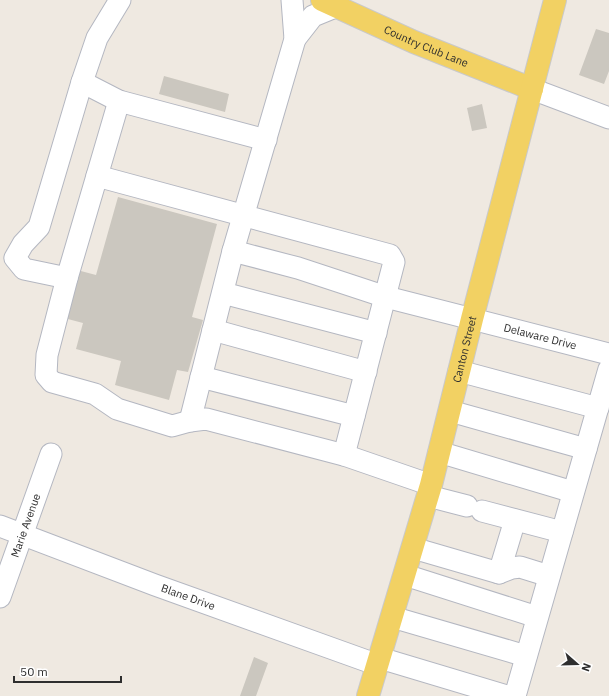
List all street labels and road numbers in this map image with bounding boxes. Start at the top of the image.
street label: Country Club Lane [382,22,471,70]
street label: Canton Street [450,314,480,384]
street label: Delaware Drive [502,320,578,352]
street label: Marie Avenue [8,491,43,559]
street label: Blane Drive [159,581,217,613]

